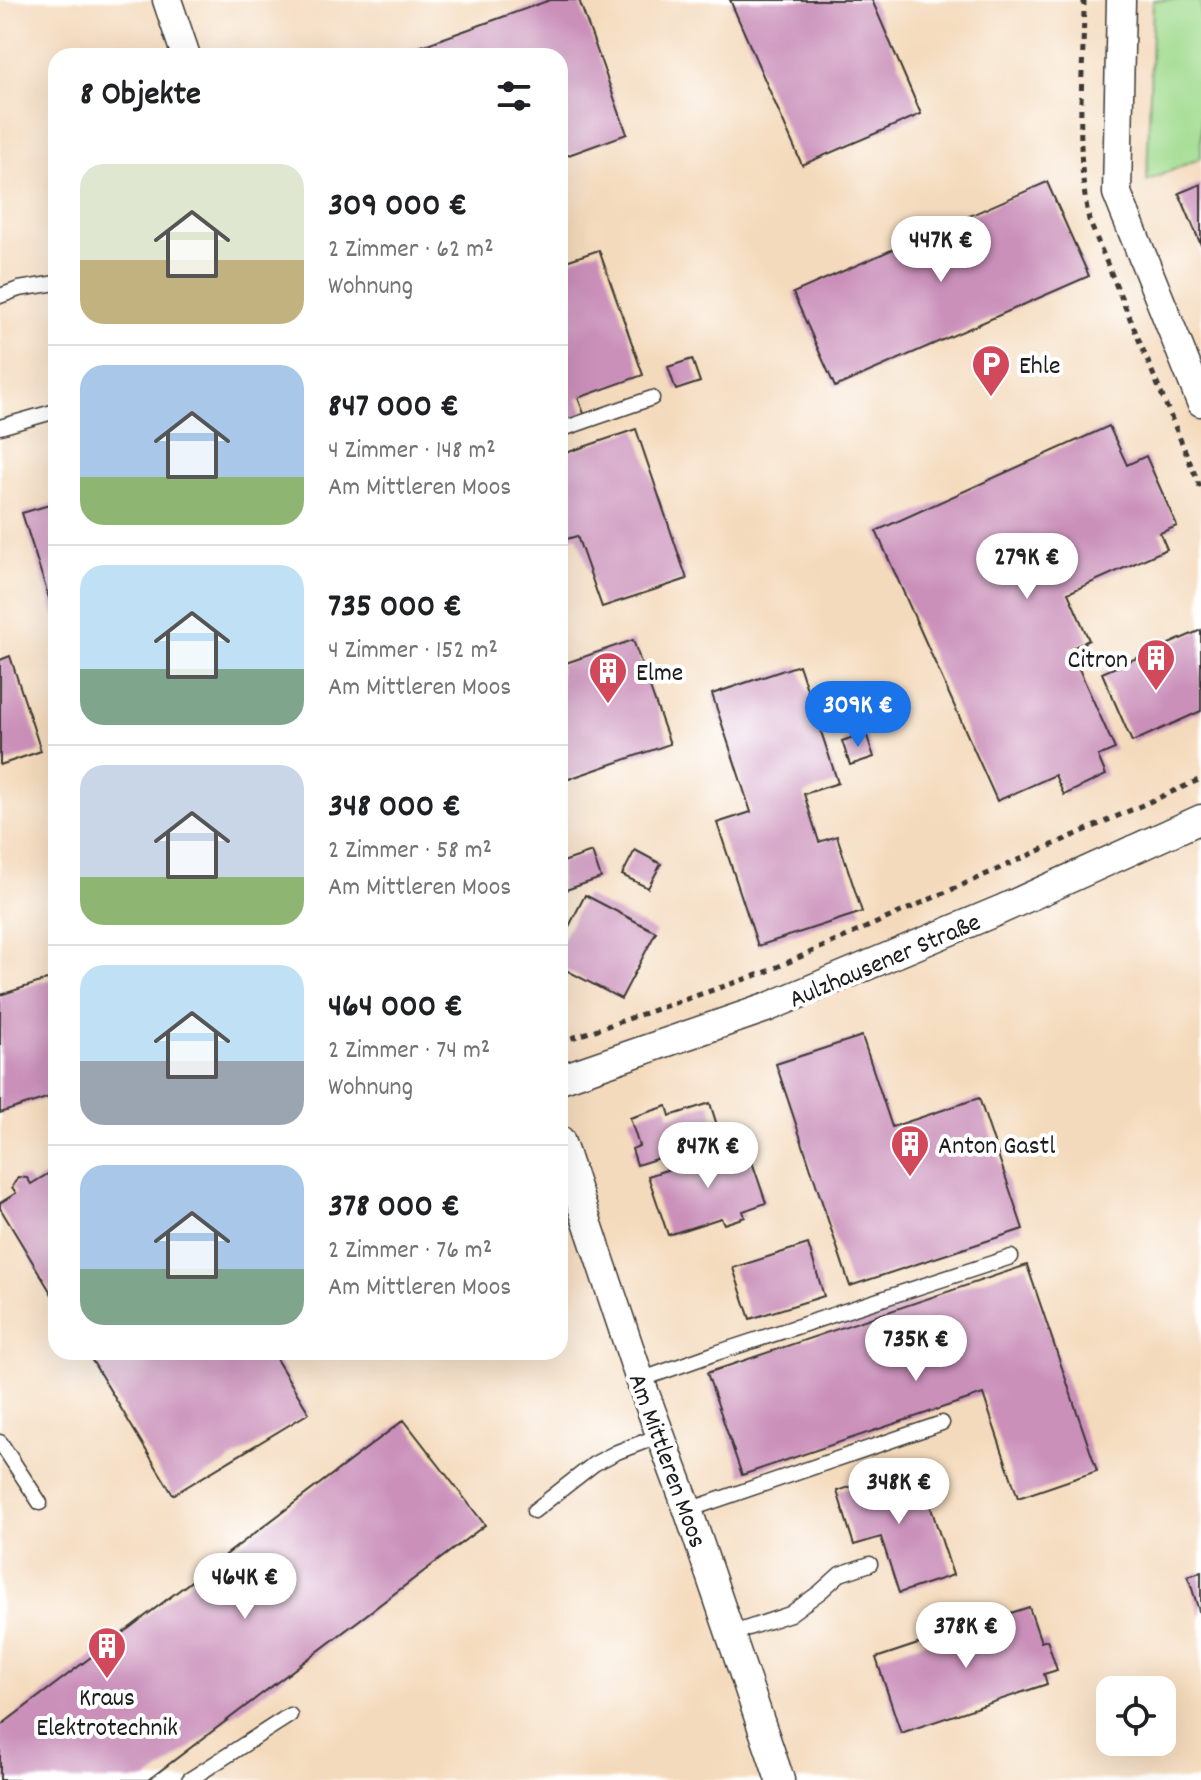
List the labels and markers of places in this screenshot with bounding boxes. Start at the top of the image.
pin: 447K € [876,216,1006,284]
parking icon: Ehle [970,343,1012,398]
place label: Ehle [1019,349,1060,386]
pin: 279K € [962,533,1092,601]
building icon: Citron [1135,637,1177,692]
place label: Citron [1068,643,1128,680]
building icon: Elme [587,650,629,705]
place label: Elme [636,656,683,693]
pin: 309K € [793,681,923,749]
pin: 847K € [643,1122,773,1190]
building icon: Anton Gastl [889,1123,931,1178]
place label: Anton Gastl [938,1129,1055,1166]
pin: 735K € [851,1315,981,1383]
pin: 348K € [834,1458,964,1526]
pin: 464K € [180,1553,310,1621]
pin: 378K € [901,1602,1031,1670]
building icon: Kraus Elektrotechnik [86,1625,128,1680]
place label: Kraus Elektrotechnik [36,1681,178,1748]

